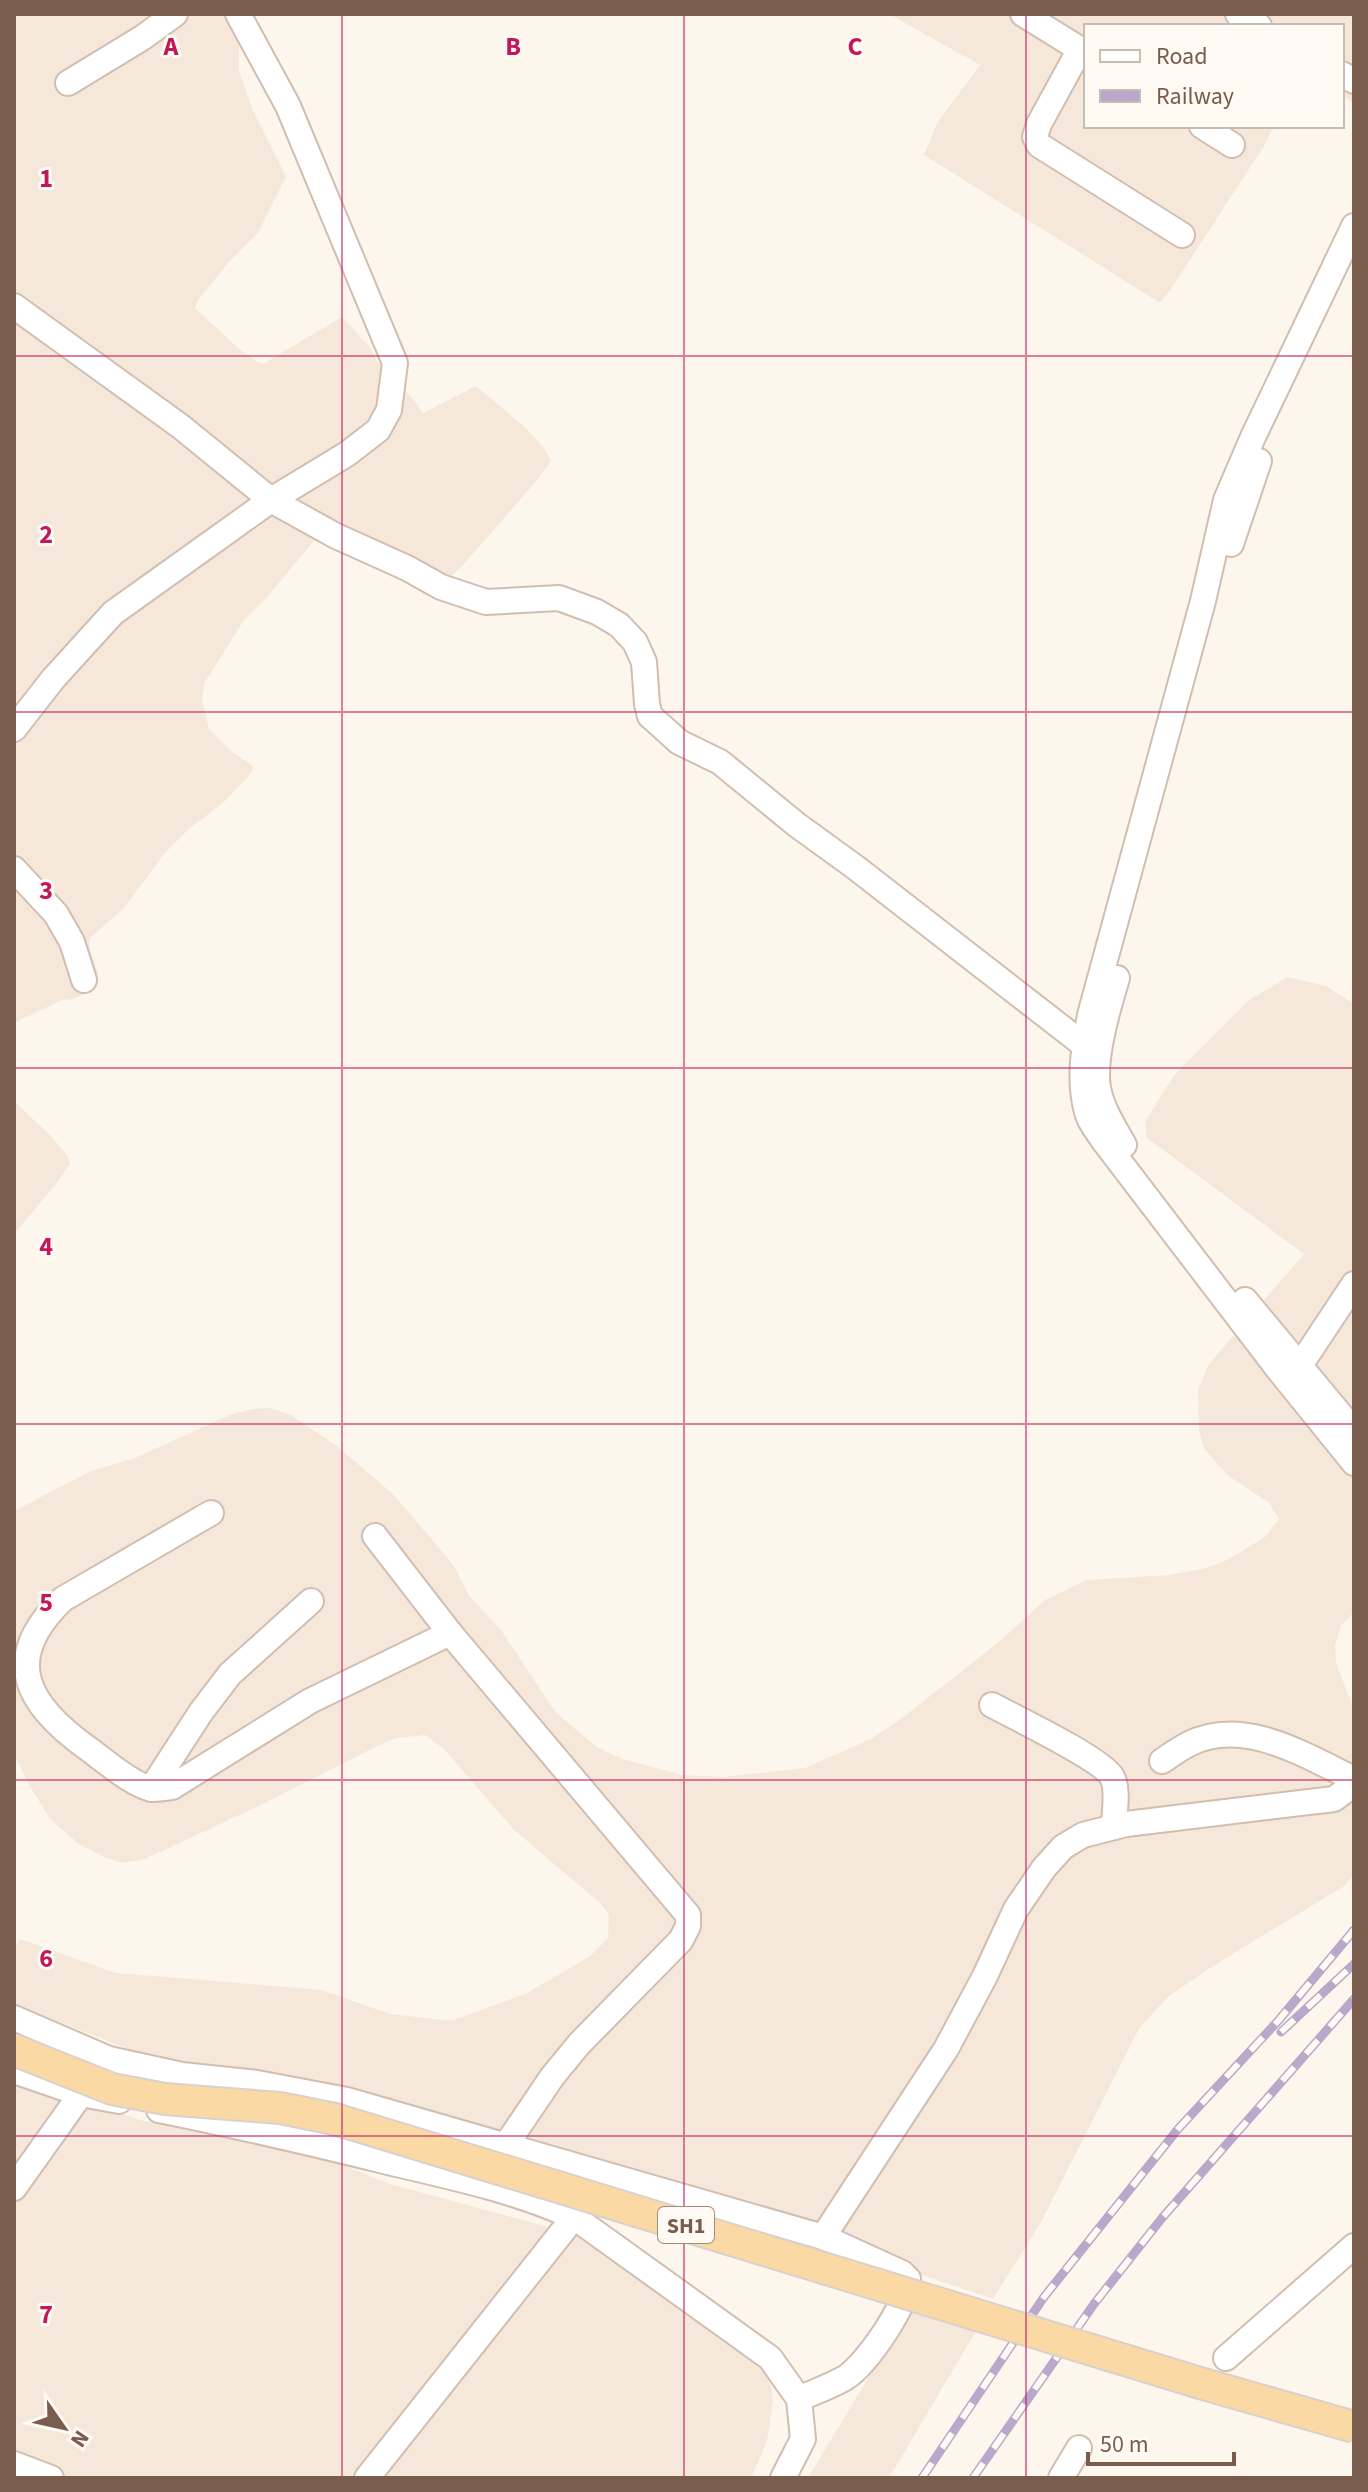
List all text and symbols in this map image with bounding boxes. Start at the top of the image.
legend [1084,24,1344,128]
text: A [163,28,180,65]
text: B [505,28,521,65]
text: C [847,28,863,65]
text: Road [1156,39,1208,74]
text: Railway [1156,79,1234,114]
text: 1 [39,160,53,197]
text: 2 [39,516,53,553]
text: 3 [39,872,53,909]
text: 4 [39,1228,53,1265]
text: 5 [39,1584,53,1621]
text: 6 [39,1940,53,1977]
road number: SH1 [658,2207,714,2243]
text: 7 [39,2296,53,2333]
north arrow [24,2388,104,2468]
scale bar [1088,2416,1234,2466]
text: N [62,2424,97,2454]
text: 50 m [1100,2427,1149,2462]

